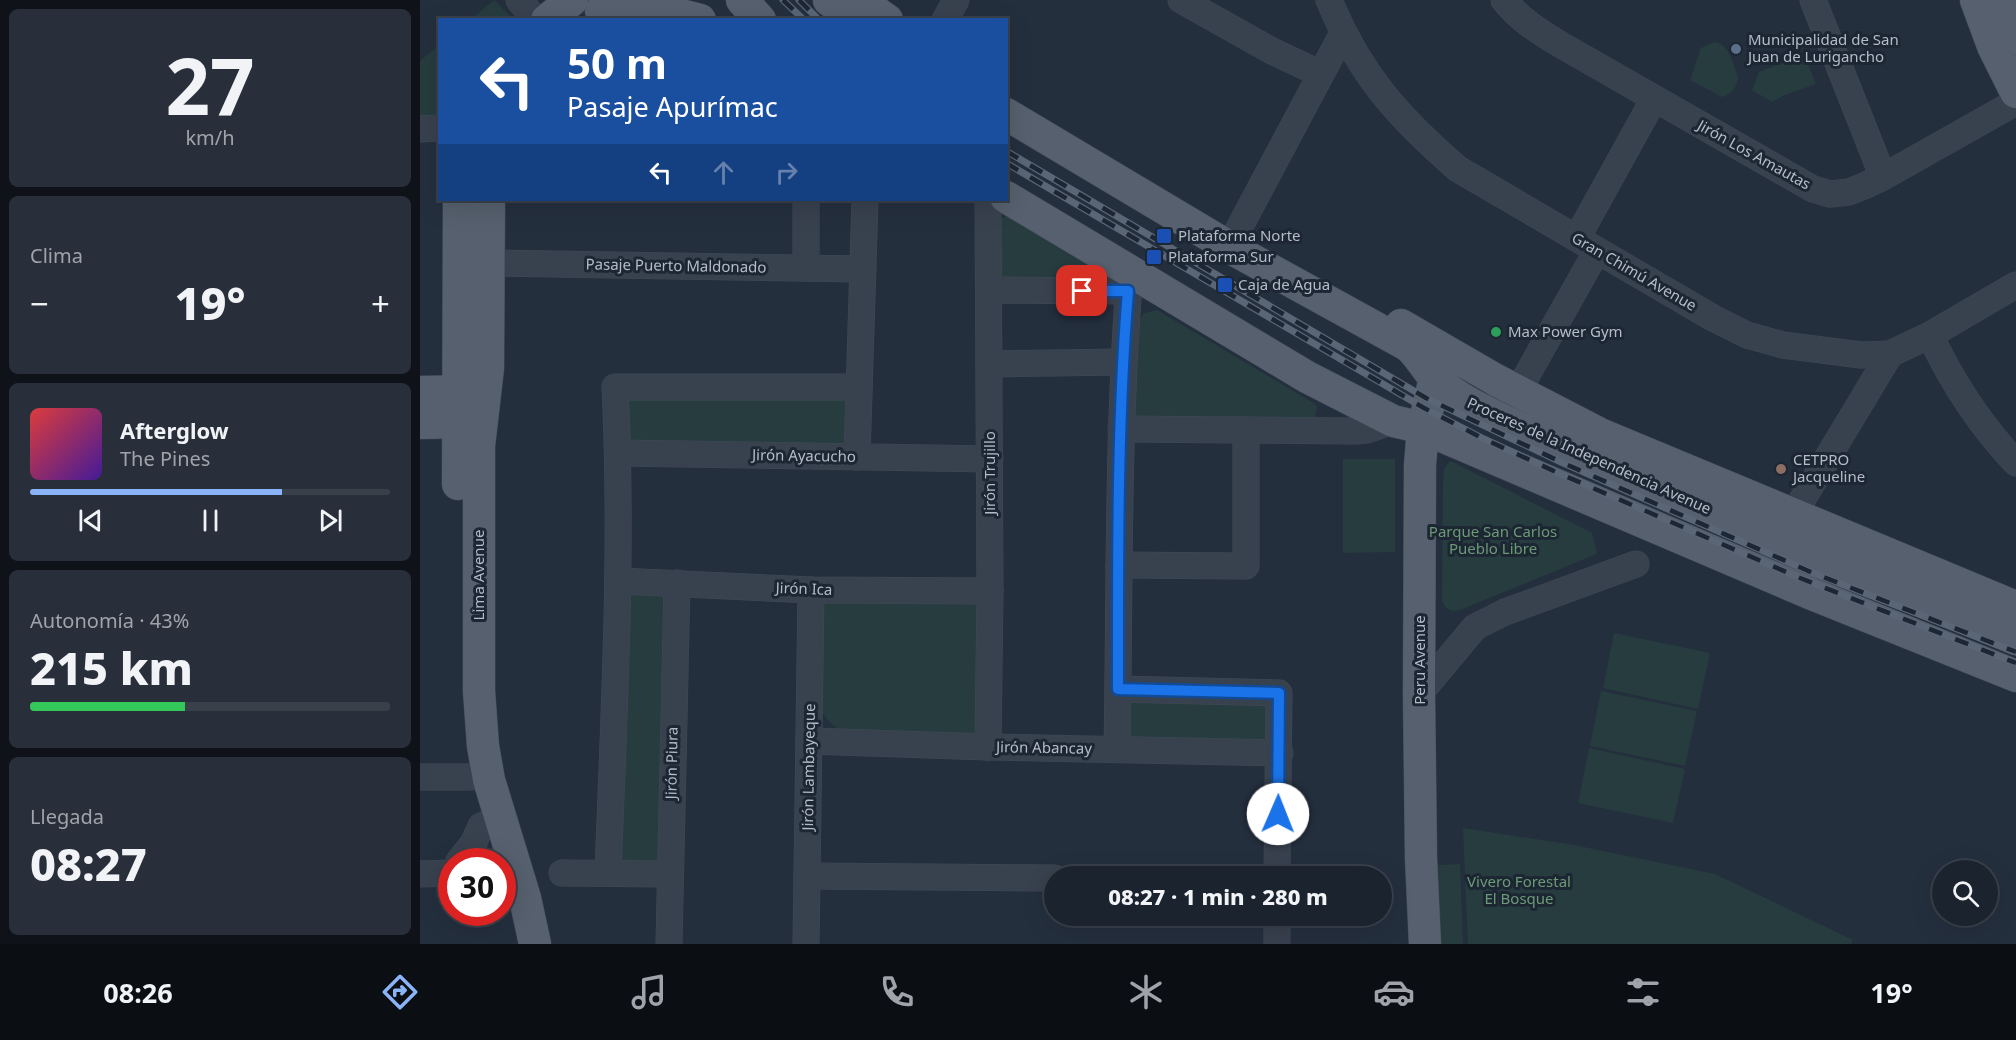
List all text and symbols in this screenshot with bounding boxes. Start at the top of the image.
place label: Municipalidad de San Juan de Lurigancho [1746,29,1899,66]
text: 27 [165,32,255,138]
text: 50 m [567,34,667,91]
icon: left [468,42,546,120]
marker: Municipalidad de San Juan de Lurigancho [1729,42,1743,56]
text: Pasaje Apurímac [567,88,778,125]
street label: Jirón Los Amautas [1693,114,1815,194]
text: km/h [185,124,235,151]
icon: left [644,156,677,189]
icon: ahead [707,156,740,189]
icon: right [770,156,803,189]
place label: Plataforma Norte [1178,225,1301,245]
marker: Plataforma Norte [1155,227,1173,245]
street label: Gran Chimú Avenue [1568,227,1701,315]
text: Clima [30,242,83,269]
place label: Plataforma Sur [1168,246,1274,266]
marker: Plataforma Sur [1145,248,1163,266]
street label: Pasaje Puerto Maldonado [585,253,767,277]
pin [1056,265,1107,316]
text: 19° [174,272,246,333]
icon: arrive [1065,274,1098,307]
place label: Caja de Agua [1238,274,1330,294]
marker: Caja de Agua [1216,276,1234,294]
text: − [30,281,49,326]
text: + [371,281,390,326]
place label: Max Power Gym [1508,321,1623,341]
marker: Max Power Gym [1489,325,1503,339]
street label: Proceres de la Independencia Avenue [1464,392,1714,518]
text: Afterglow [120,415,229,445]
street label: Jirón Trujillo [979,431,999,517]
street label: Jirón Ayacucho [750,444,856,466]
text: The Pines [120,445,210,472]
place label: CETPRO Jacqueline [1791,449,1865,486]
marker: CETPRO Jacqueline [1774,462,1788,476]
icon: previous [74,504,107,537]
icon: pause [194,504,227,537]
icon: next [314,504,347,537]
park label: Parque San Carlos Pueblo Libre [1429,521,1557,558]
street label: Lima Avenue [468,530,488,620]
street label: Jirón Ica [773,577,833,599]
text: Autonomía · 43% [30,607,189,634]
street label: Peru Avenue [1409,615,1429,705]
text: 215 km [30,637,193,698]
street label: Jirón Lambayeque [797,703,819,833]
street label: Jirón Piura [660,726,682,801]
street label: Jirón Abancay [994,736,1092,758]
position arrow [1246,782,1310,846]
text: Llegada [30,803,104,830]
text: 08:27 [30,833,147,894]
speed limit sign: 30 [438,848,516,926]
map controls [1932,860,1998,926]
button: search [1932,860,1998,926]
park label: Vivero Forestal El Bosque [1467,871,1571,908]
text: 08:27 · 1 min · 280 m [1108,881,1328,911]
icon: directions [379,971,421,1013]
icon: music [628,971,670,1013]
icon: phone [876,971,918,1013]
icon: climate [1125,971,1167,1013]
icon: car [1373,971,1415,1013]
icon: filters [1622,971,1664,1013]
text: 08:26 [103,974,173,1011]
text: 19° [1870,974,1913,1011]

